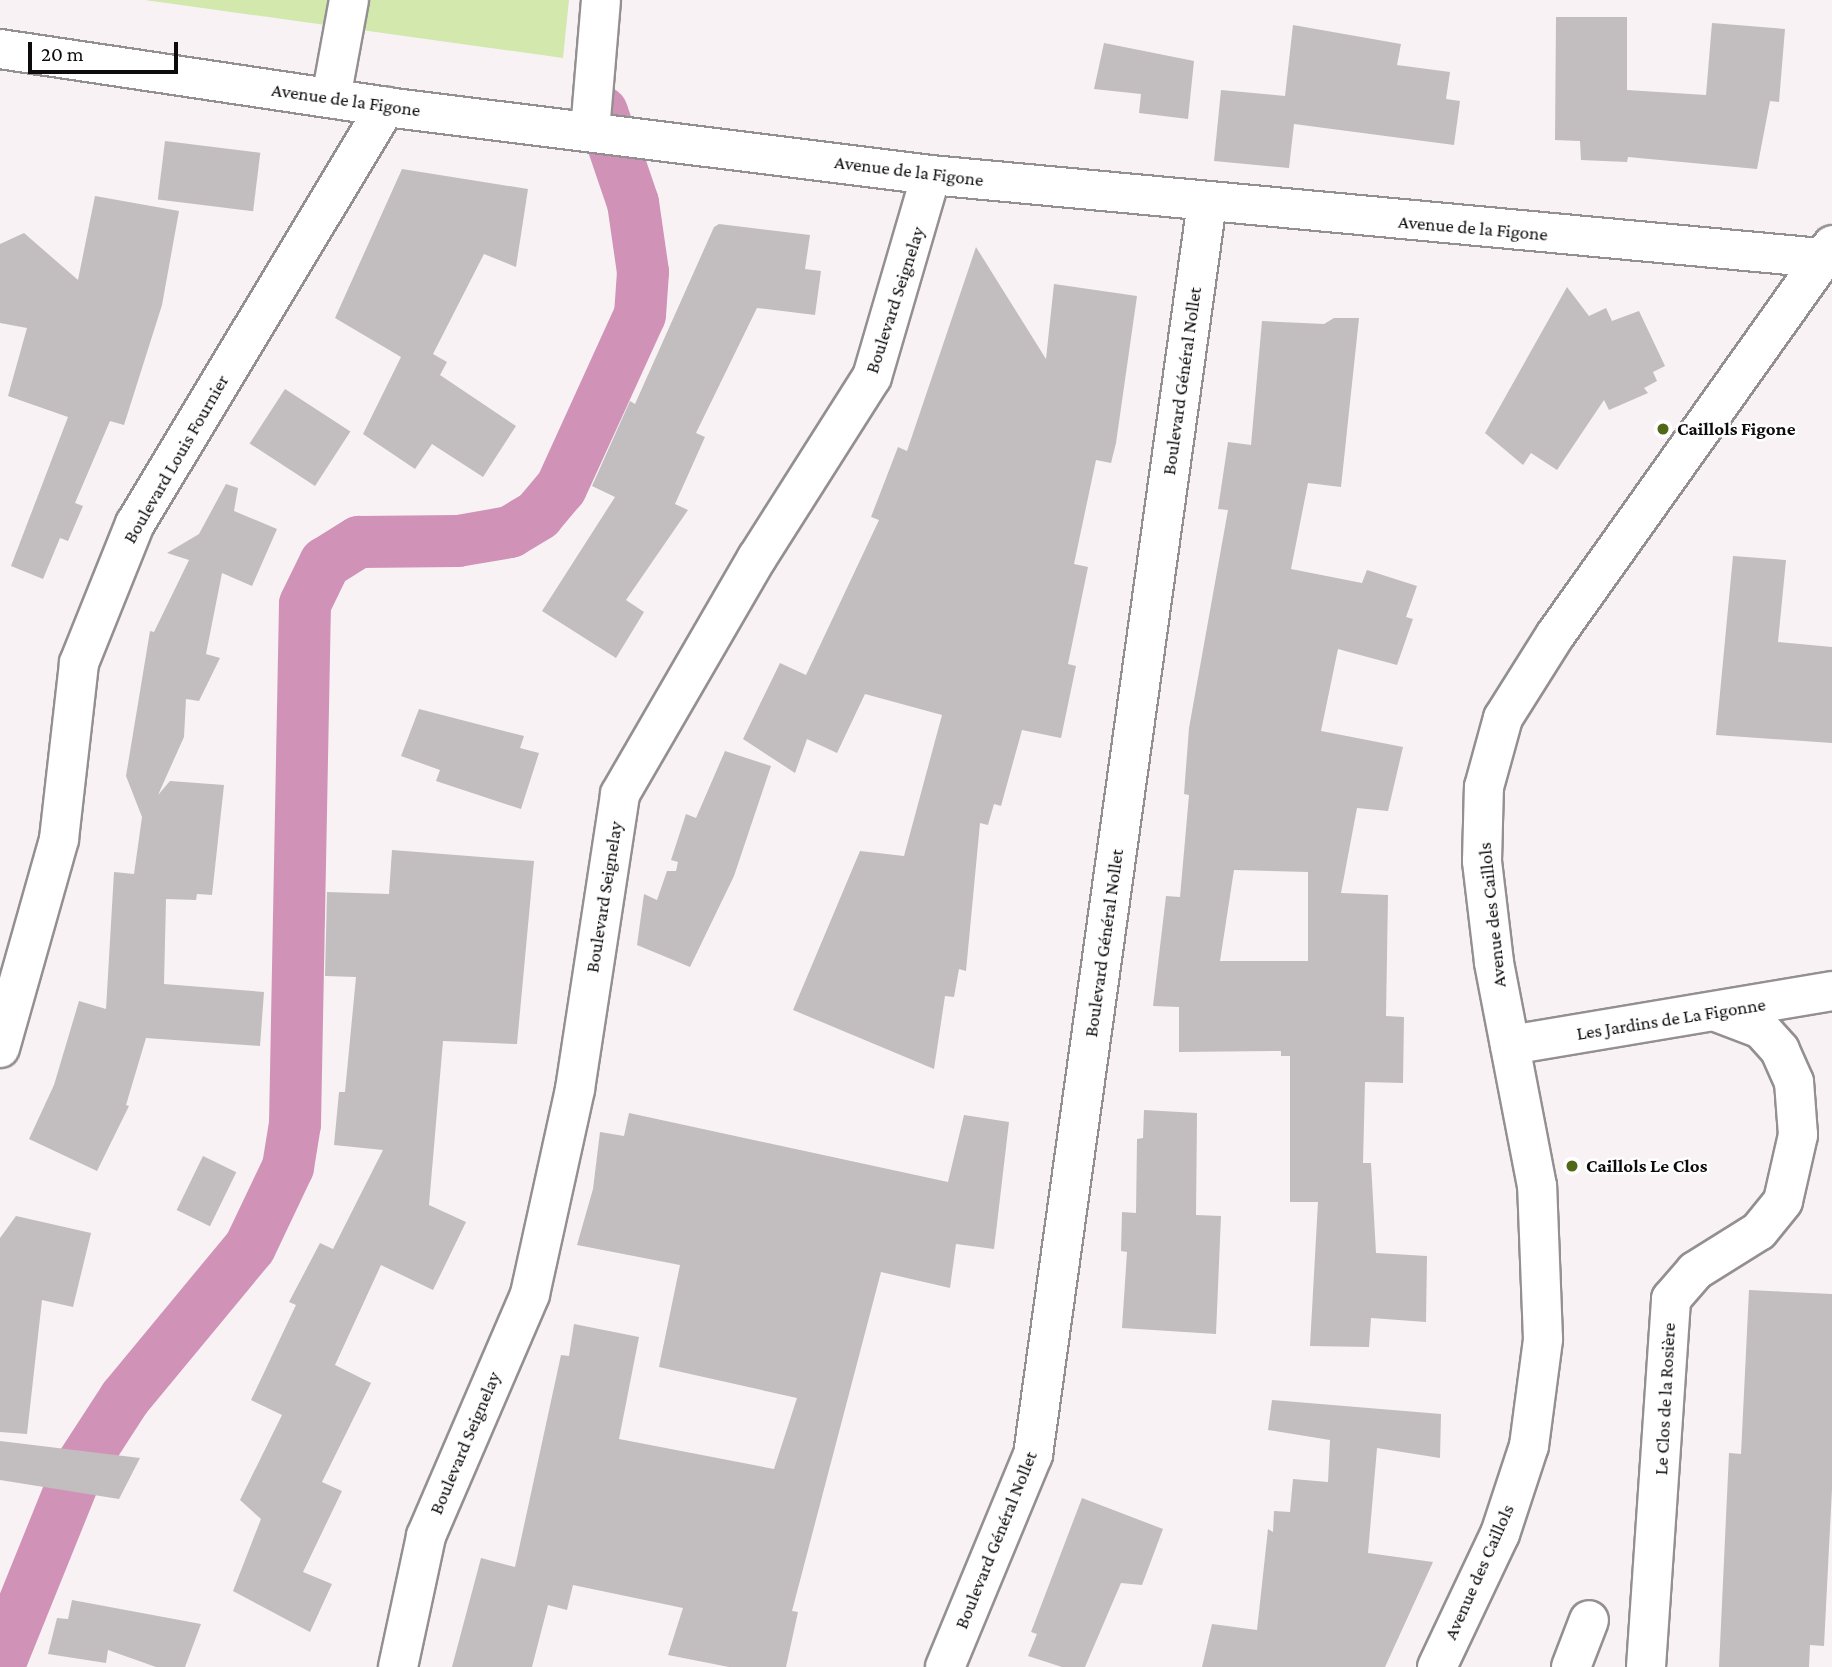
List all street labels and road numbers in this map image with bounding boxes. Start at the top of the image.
street label: Avenue de la Figone [270,78,422,122]
street label: Avenue de la Figone [833,151,985,191]
street label: Avenue de la Figone [1397,210,1549,246]
street label: Boulevard Seignelay [861,224,929,376]
street label: Boulevard Général Nollet [1158,286,1206,476]
street label: Boulevard Louis Fournier [118,371,234,547]
street label: Boulevard Seignelay [581,820,627,974]
street label: Avenue des Caillols [1473,841,1511,989]
street label: Boulevard Général Nollet [1080,848,1128,1038]
street label: Les Jardins de La Figonne [1575,993,1767,1045]
street label: Le Clos de la Rosière [1650,1322,1680,1476]
street label: Boulevard Seignelay [425,1368,505,1518]
street label: Boulevard Général Nollet [950,1448,1042,1632]
street label: Avenue des Caillols [1439,1501,1519,1643]

